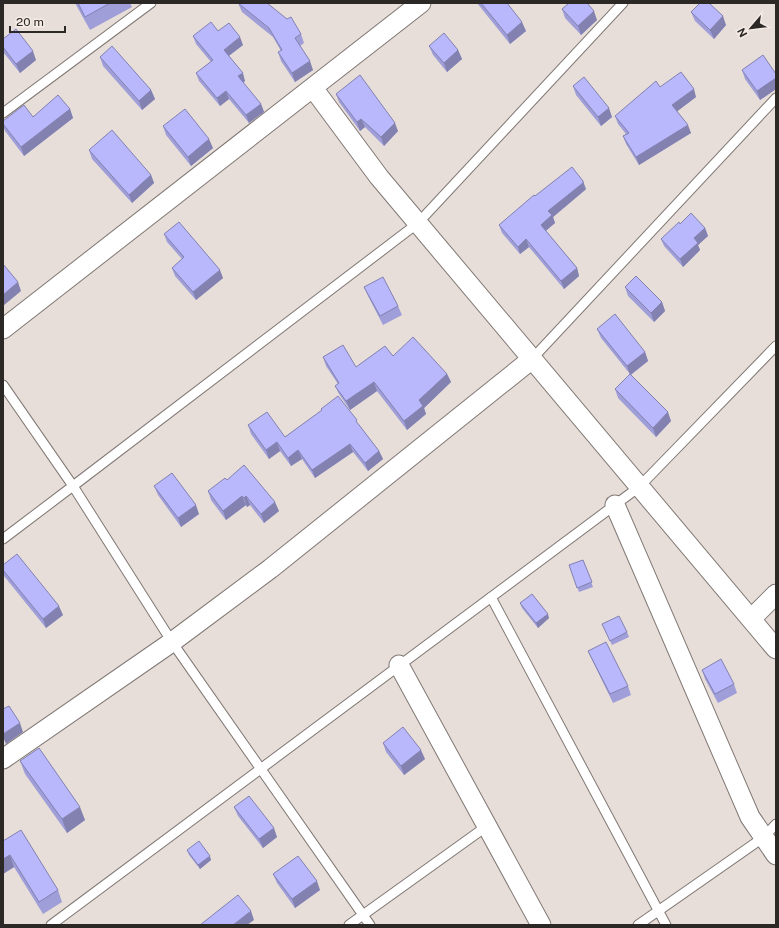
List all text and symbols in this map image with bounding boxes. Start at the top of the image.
scale bar [10,8,65,34]
north arrow [731,8,771,48]
text: 20 m [16,15,44,29]
text: N [735,26,749,39]

